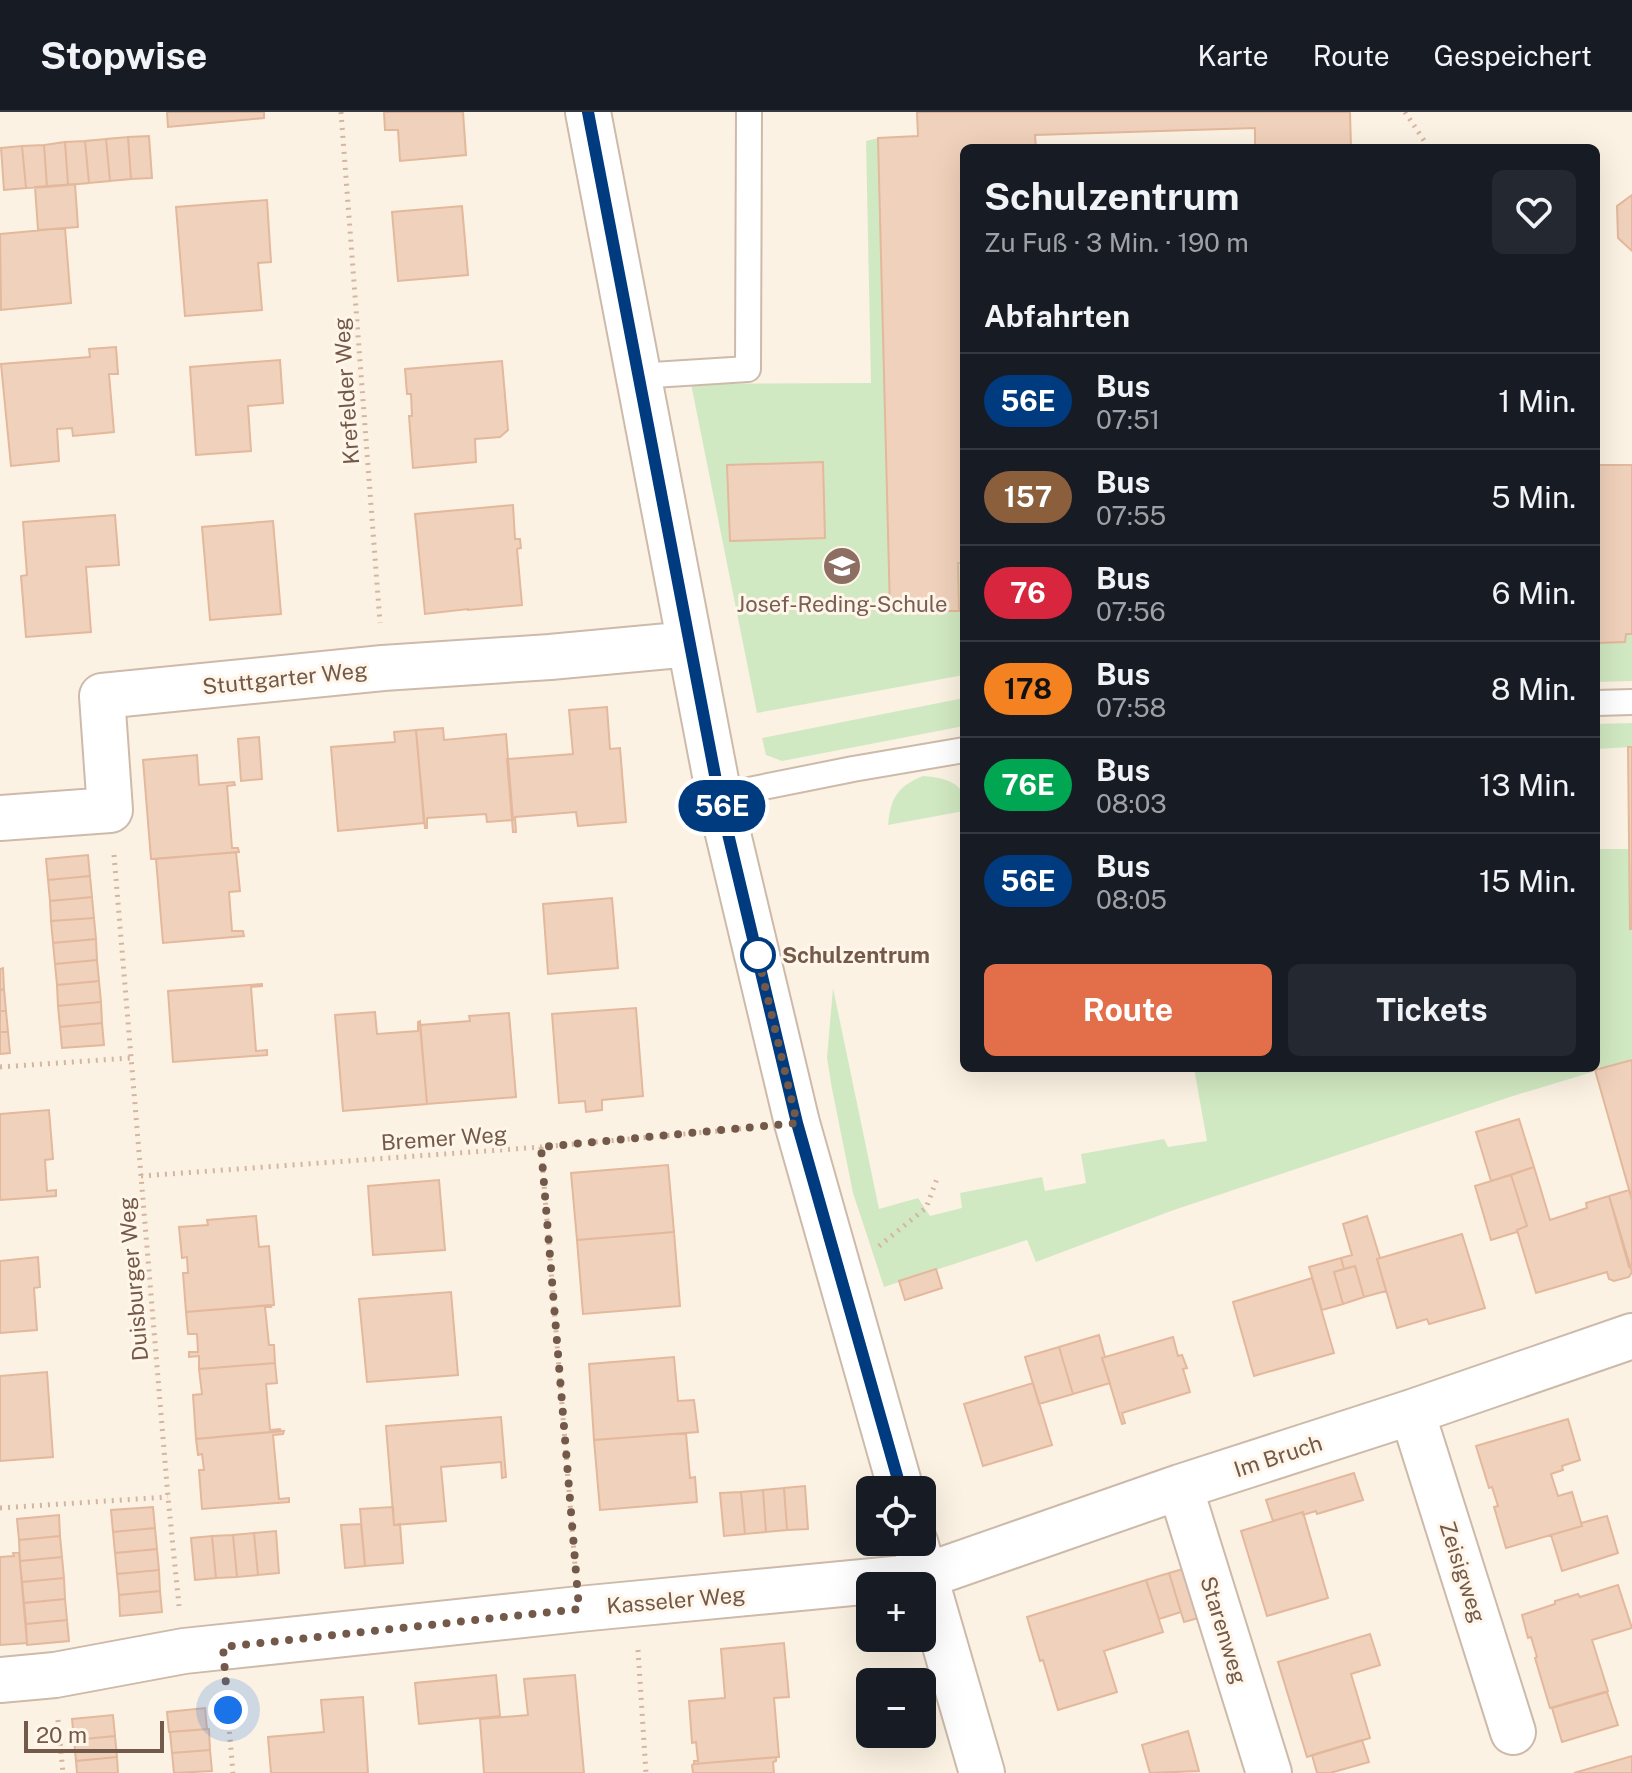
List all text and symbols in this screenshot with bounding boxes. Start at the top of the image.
text: Stopwise [40,33,207,78]
text: Karte [1197,39,1269,72]
text: Route [1313,39,1390,72]
text: Gespeichert [1434,39,1592,72]
button: heart [1492,170,1576,254]
text: Schulzentrum [984,174,1239,219]
text: Zu Fuß · 3 Min. · 190 m [984,227,1249,258]
text: Abfahrten [984,298,1130,334]
street label: Krefelder Weg [328,316,364,466]
text: Bus [1096,368,1150,404]
text: 1 Min. [1498,383,1576,419]
text: 56E [1000,384,1056,417]
text: 07:51 [1096,404,1160,435]
text: Bus [1096,464,1150,500]
text: 5 Min. [1491,479,1576,515]
text: 157 [1004,480,1052,513]
text: 07:55 [1096,500,1166,531]
school or university icon: Josef-Reding-Schule [821,545,863,587]
text: Bus [1096,560,1150,596]
text: 6 Min. [1492,575,1576,611]
text: 76 [1010,576,1046,609]
place label: Josef-Reding-Schule [737,591,947,617]
text: 07:56 [1096,596,1166,627]
street label: Stuttgarter Weg [201,656,369,700]
text: Bus [1096,656,1150,692]
text: 8 Min. [1491,671,1576,707]
text: 178 [1004,672,1052,705]
text: 07:58 [1096,692,1166,723]
text: Bus [1096,752,1150,788]
text: 13 Min. [1479,767,1576,803]
text: 76E [1001,768,1055,801]
line badge: 56E [676,780,768,832]
text: 08:03 [1096,788,1167,819]
text: 56E [694,789,750,822]
text: Bus [1096,848,1150,884]
text: 15 Min. [1479,863,1576,899]
text: 56E [1000,864,1056,897]
text: 08:05 [1096,884,1167,915]
marker: Schulzentrum [741,938,775,972]
place label: Schulzentrum [782,942,930,968]
button: Route [984,964,1272,1056]
button: Tickets [1288,964,1576,1056]
street label: Bremer Weg [380,1121,508,1155]
street label: Duisburger Weg [113,1196,153,1362]
street label: Im Bruch [1231,1430,1325,1482]
map controls [856,1476,936,1748]
button: locate [856,1476,936,1556]
street label: Zeisigweg [1434,1518,1492,1626]
button: + [856,1572,936,1652]
street label: Starenweg [1195,1573,1253,1687]
street label: Kasseler Weg [605,1581,747,1619]
button: − [856,1668,936,1748]
your location [208,1690,248,1730]
scale bar [24,1717,164,1753]
text: 20 m [36,1722,87,1748]

